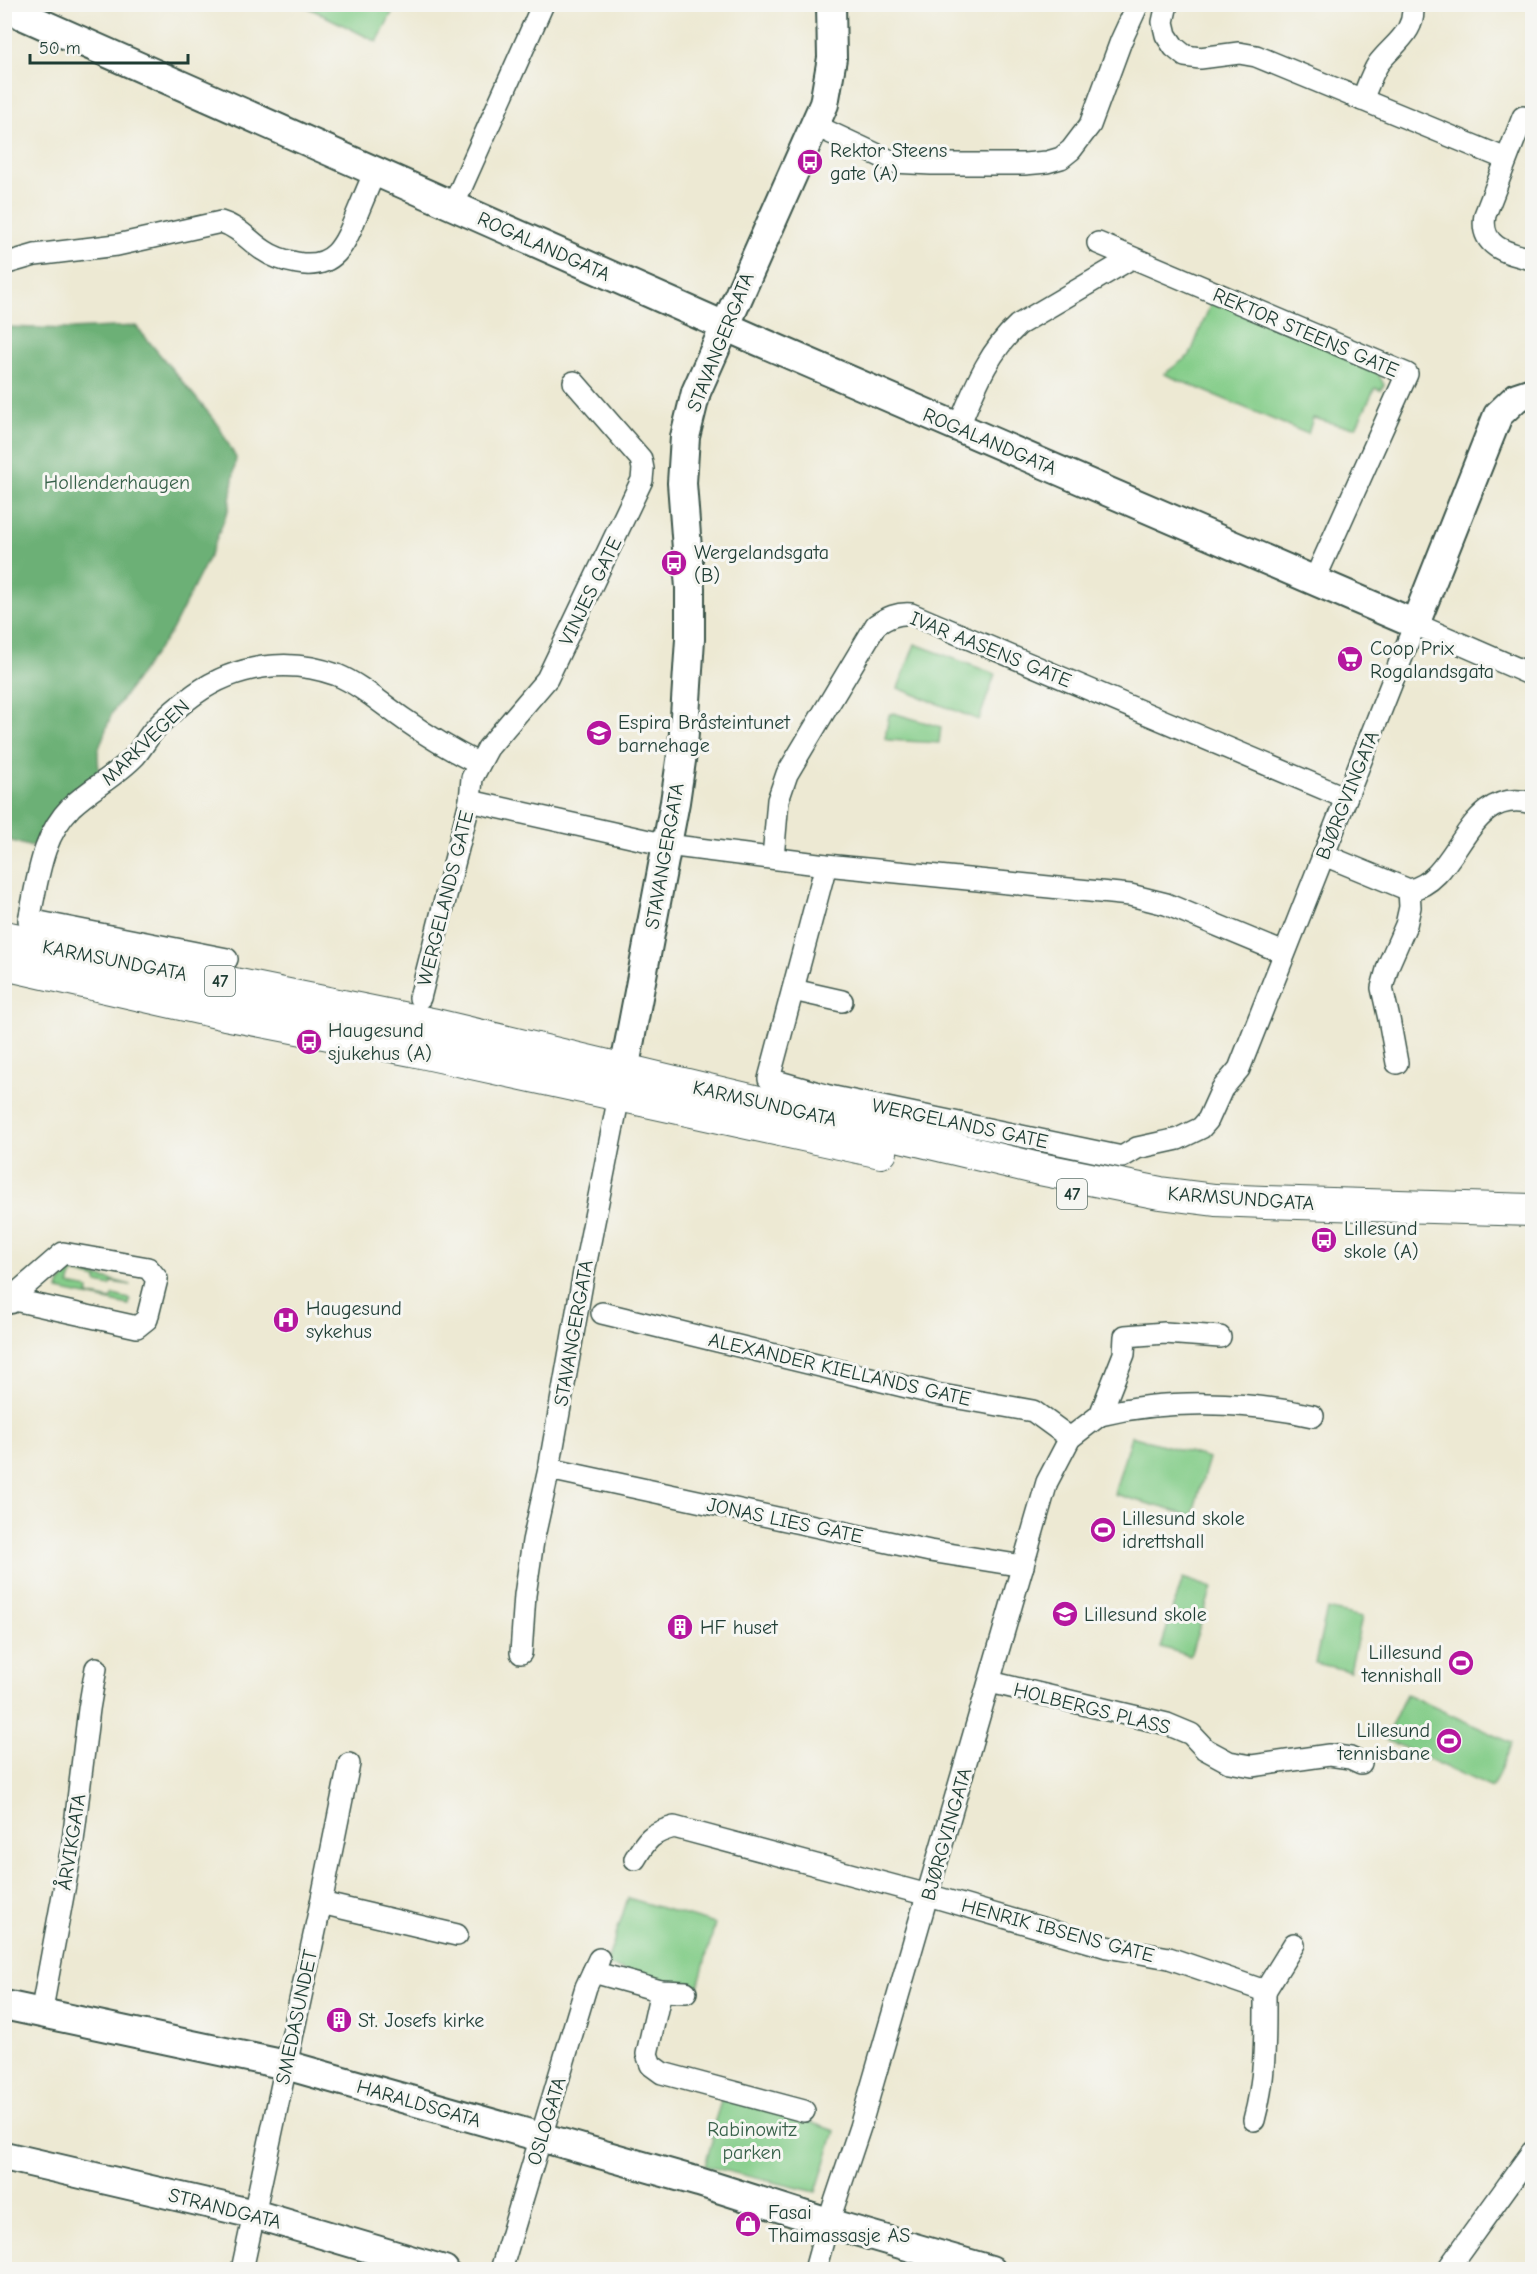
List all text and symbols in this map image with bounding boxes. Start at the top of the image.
scale bar [30,27,188,65]
text: 50 m [39,38,81,59]
place label: Rektor Steens gate (A) [830,139,947,185]
bus stop icon: Rektor Steens gate (A) [795,147,825,177]
street label: ROGALANDGATA [474,207,614,286]
street label: STAVANGERGATA [682,269,759,415]
street label: REKTOR STEENS GATE [1210,283,1402,382]
street label: ROGALANDGATA [920,403,1060,480]
park label: Hollenderhaugen [44,471,190,494]
street label: VINJES GATE [554,533,627,649]
place label: Wergelandsgata (B) [694,541,829,587]
bus stop icon: Wergelandsgata (B) [659,548,689,578]
street label: IVAR AASENS GATE [907,607,1075,692]
place label: Coop Prix Rogalandsgata [1370,637,1494,683]
supermarket icon: Coop Prix Rogalandsgata [1335,644,1365,674]
street label: MARKVEGEN [96,695,194,790]
place label: Espira Bråsteintunet barnehage [618,711,791,757]
school or university icon: Espira Bråsteintunet barnehage [584,718,614,748]
street label: BJØRGVINGATA [1311,727,1384,863]
street label: STAVANGERGATA [640,781,689,931]
street label: WERGELANDS GATE [413,808,478,988]
street label: KARMSUNDGATA [41,935,190,986]
road number: 47 [205,966,235,996]
place label: Haugesund sjukehus (A) [328,1019,432,1065]
bus stop icon: Haugesund sjukehus (A) [294,1027,324,1057]
street label: KARMSUNDGATA [691,1076,839,1131]
street label: WERGELANDS GATE [870,1094,1050,1153]
road number: 47 [1057,1179,1087,1209]
street label: KARMSUNDGATA [1167,1182,1315,1215]
place label: Lillesund skole (A) [1344,1217,1419,1263]
bus stop icon: Lillesund skole (A) [1309,1225,1339,1255]
street label: STAVANGERGATA [549,1258,598,1408]
place label: Haugesund sykehus [306,1297,402,1343]
hospital icon: Haugesund sykehus [271,1305,301,1335]
street label: ALEXANDER KIELLANDS GATE [706,1328,973,1411]
street label: JONAS LIES GATE [705,1493,865,1548]
place label: Lillesund skole idrettshall [1122,1507,1245,1553]
sports icon: Lillesund skole idrettshall [1088,1515,1118,1545]
school or university icon: Lillesund skole [1050,1599,1080,1629]
place label: Lillesund skole [1084,1603,1207,1626]
building icon: HF huset [665,1612,695,1642]
place label: HF huset [700,1616,779,1639]
place label: Lillesund tennishall [1361,1641,1442,1687]
sports icon: Lillesund tennishall [1446,1648,1476,1678]
street label: HOLBERGS PLASS [1011,1678,1173,1739]
place label: Lillesund tennisbane [1337,1719,1430,1765]
sports icon: Lillesund tennisbane [1434,1726,1464,1756]
street label: BJØRGVINGATA [917,1765,977,1903]
street label: ÅRVIKGATA [52,1792,91,1892]
street label: HENRIK IBSENS GATE [959,1894,1157,1967]
street label: SMEDASUNDET [271,1947,322,2087]
building icon: St. Josefs kirke [324,2005,354,2035]
place label: St. Josefs kirke [358,2009,484,2032]
street label: OSLOGATA [522,2074,571,2168]
street label: HARALDSGATA [354,2075,484,2132]
park label: Rabinowitz parken [707,2118,797,2164]
street label: STRANDGATA [166,2183,284,2234]
place label: Fasai Thaimassasje AS [768,2201,910,2247]
shop icon: Fasai Thaimassasje AS [733,2209,763,2239]

